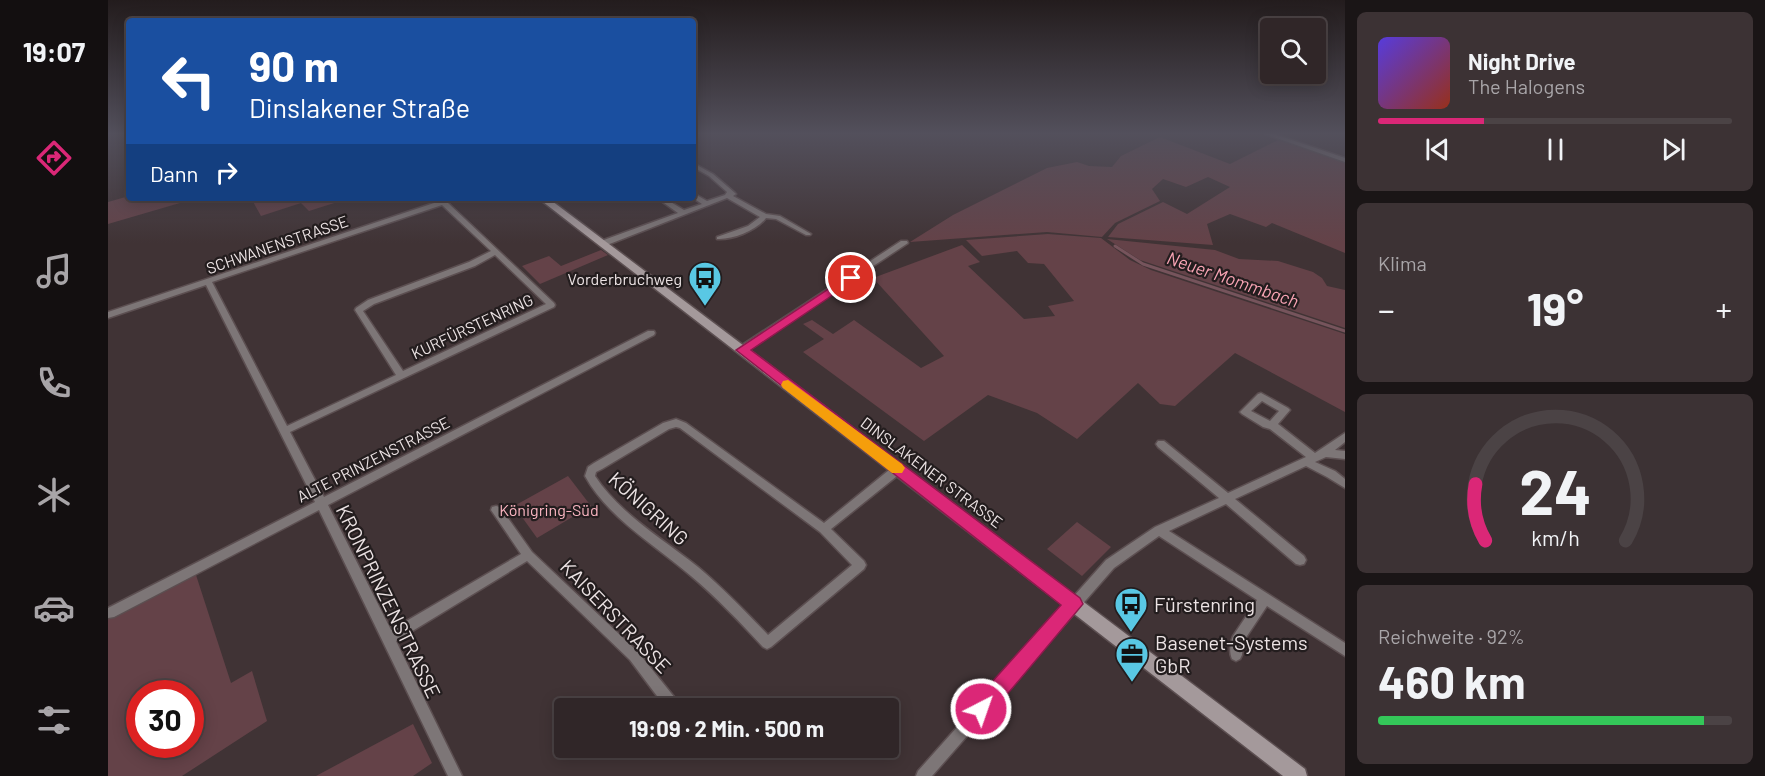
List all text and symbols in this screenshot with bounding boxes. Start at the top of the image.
map controls [1260,18,1326,84]
button: search [1260,18,1326,84]
text: 19:07 [23,35,85,67]
text: 90 m [249,40,339,90]
icon: left [150,42,228,120]
text: Night Drive [1468,48,1576,74]
text: The Halogens [1468,74,1585,98]
text: Dinslakener Straße [249,91,470,123]
icon: previous [1421,133,1454,166]
icon: pause [1539,133,1572,166]
icon: next [1657,133,1690,166]
icon: directions [33,137,75,179]
icon: right [210,156,243,189]
text: Dann [150,160,198,186]
street label: SCHWANENSTRASSE [204,211,350,277]
water label: Neuer Mommbach [1164,246,1302,312]
icon: music [33,250,75,292]
text: Klima [1378,251,1427,275]
pin [825,252,876,303]
bus stop icon: Vorderbruchweg [687,260,723,307]
icon: arrive [834,261,867,294]
place label: Vorderbruchweg [568,269,682,288]
text: 19° [1527,281,1583,335]
street label: KURFÜRSTENRING [408,289,536,363]
text: − [1378,289,1395,329]
text: + [1716,289,1732,329]
icon: phone [33,362,75,404]
street label: ALTE PRINZENSTRASSE [293,412,453,506]
street label: DINSLAKENER STRASSE [857,413,1007,531]
text: 24 [1519,453,1591,527]
street label: KÖNIGRING [604,466,694,550]
icon: climate [33,474,75,516]
street label: KRONPRINZENSTRASSE [332,500,446,702]
park label: Königring-Süd [499,500,599,519]
text: km/h [1531,525,1579,550]
street label: KAISERSTRASSE [556,554,676,678]
bus stop icon: Fürstenring [1113,586,1149,633]
icon: car [33,587,75,629]
place label: Fürstenring [1154,592,1255,616]
text: Reichweite · 92% [1378,624,1525,648]
place label: Basenet-Systems GbR [1155,630,1308,677]
office icon: Basenet-Systems GbR [1114,636,1150,683]
text: 460 km [1378,654,1526,708]
position arrow [949,677,1013,741]
speed limit sign: 30 [126,680,204,758]
icon: filters [33,699,75,741]
text: 19:09 · 2 Min. · 500 m [629,715,824,741]

